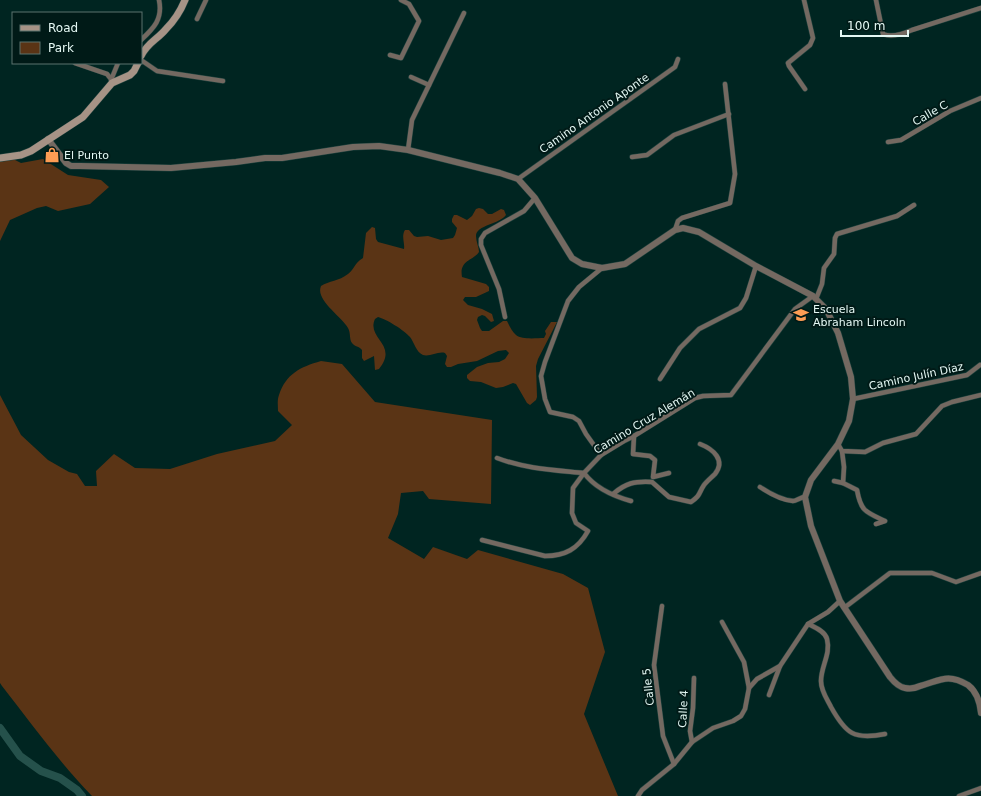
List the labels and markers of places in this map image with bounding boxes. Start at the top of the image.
shop icon: El Punto [43,146,61,164]
place label: El Punto [64,149,109,162]
place label: Escuela Abraham Lincoln [813,303,906,329]
school or university icon: Escuela Abraham Lincoln [792,306,810,324]

